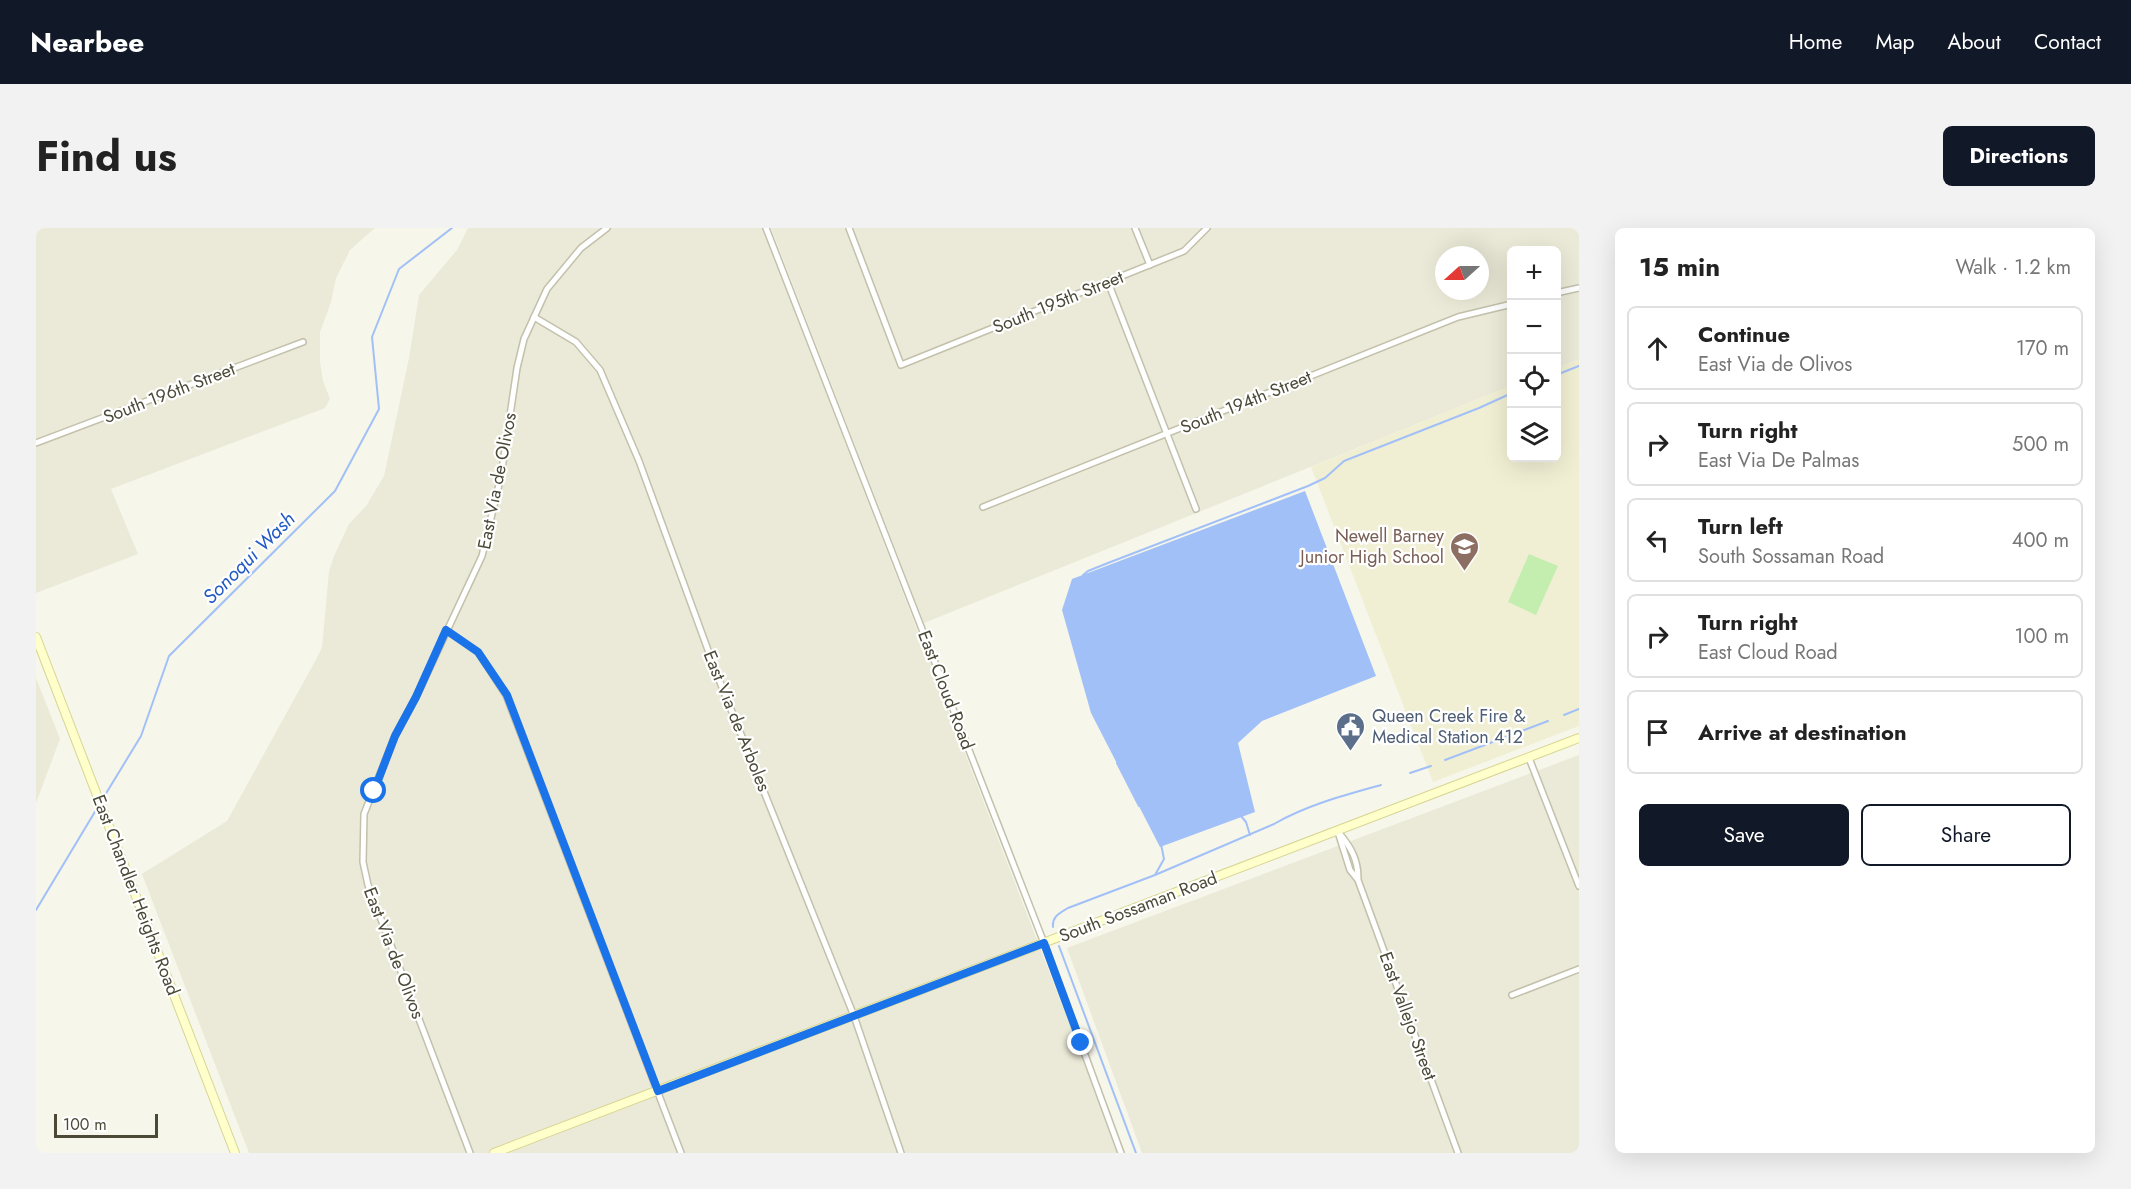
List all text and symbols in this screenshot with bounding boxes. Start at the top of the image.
text: Nearbee [30,22,144,63]
text: Home [1789,27,1842,57]
text: Map [1875,27,1915,57]
text: About [1948,27,2001,57]
text: Contact [2034,27,2101,57]
text: Find us [36,126,177,187]
button: Directions [1943,126,2095,186]
north arrow [1435,246,1489,300]
map controls [1507,246,1561,462]
button: + [1507,246,1561,300]
text: 15 min [1639,248,1720,286]
text: Walk · 1.2 km [1955,253,2071,282]
street label: South 195th Street [989,264,1128,340]
button: − [1507,300,1561,354]
text: Continue [1698,318,1790,350]
icon: ahead [1641,332,1674,365]
text: 170 m [2016,334,2069,363]
text: East Via de Olivos [1698,350,1852,379]
button: locate [1507,354,1561,408]
street label: South 196th Street [99,356,239,430]
street label: South 194th Street [1177,364,1316,440]
button: layers [1507,408,1561,462]
street label: East Via de Olivos [471,410,523,552]
text: Turn right [1698,414,1798,446]
icon: right [1641,428,1674,461]
text: 500 m [2012,430,2069,459]
text: East Via De Palmas [1698,446,1859,475]
water label: Sonoqui Wash [196,505,302,611]
text: Turn left [1698,510,1783,542]
place label: Newell Barney Junior High School [1298,523,1444,570]
icon: left [1641,524,1674,557]
text: 400 m [2012,526,2069,555]
school or university icon: Newell Barney Junior High School [1449,530,1481,572]
text: South Sossaman Road [1698,542,1884,571]
text: Turn right [1698,606,1798,638]
icon: right [1641,620,1674,653]
text: 100 m [2014,622,2069,651]
street label: East Cloud Road [911,627,981,753]
text: East Cloud Road [1698,638,1838,667]
street label: East Via de Arboles [697,647,777,795]
place label: Queen Creek Fire & Medical Station 412 [1372,703,1526,750]
public building icon: Queen Creek Fire & Medical Station 412 [1335,710,1367,752]
icon: arrive [1641,716,1674,749]
text: Arrive at destination [1698,716,1907,748]
route start [360,777,386,803]
street label: East Chandler Heights Road [86,791,186,999]
button: Save [1639,804,1849,866]
button: Share [1861,804,2071,866]
street label: South Sossaman Road [1055,865,1221,949]
street label: East Via de Olivos [357,884,431,1022]
street label: East Vallejo Street [1373,948,1443,1084]
route end [1067,1029,1093,1055]
scale bar [54,1111,158,1138]
text: 100 m [63,1113,107,1136]

